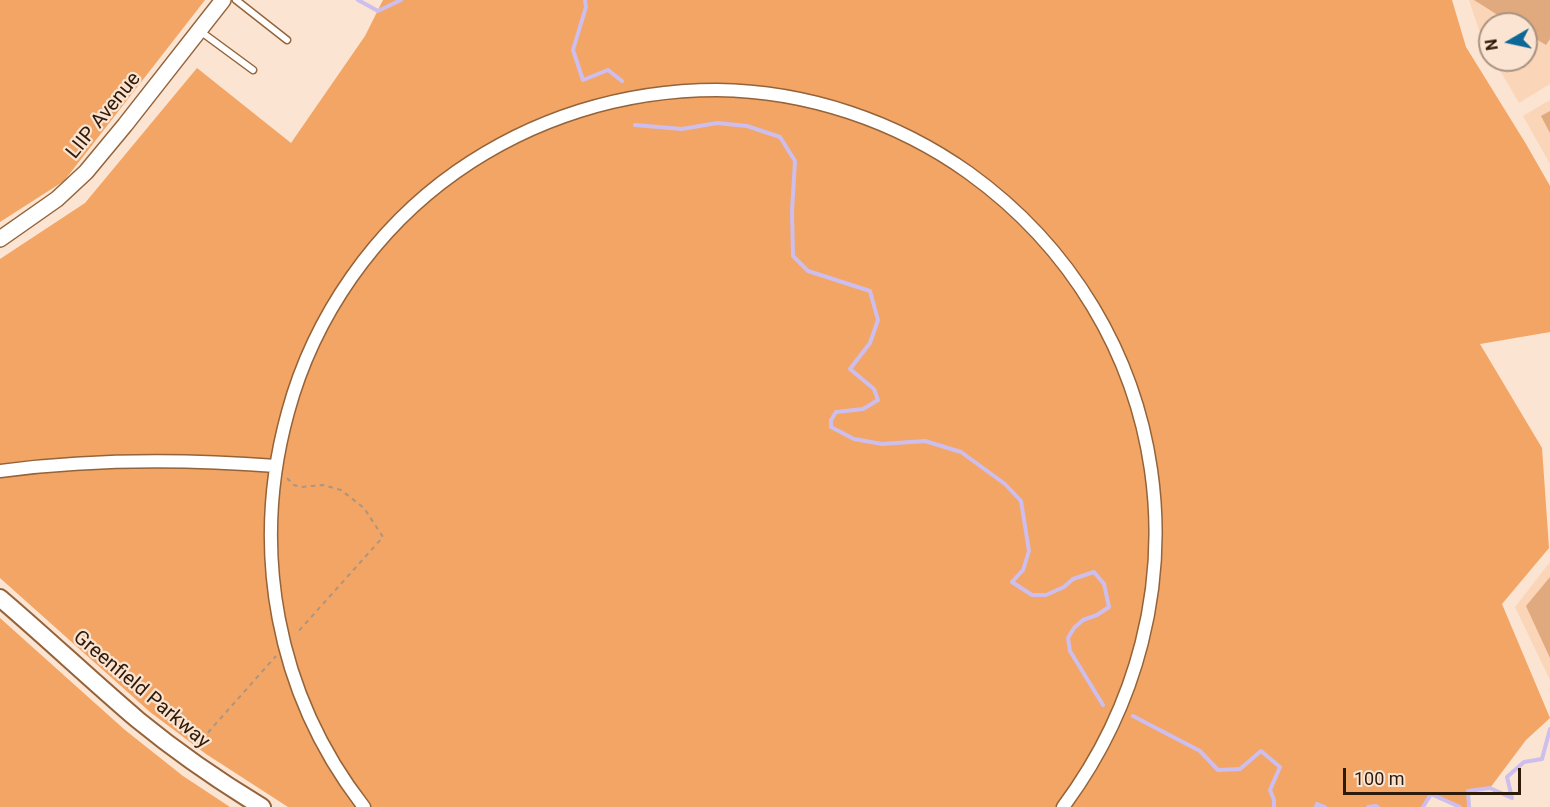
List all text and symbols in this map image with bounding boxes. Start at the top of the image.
north arrow [1478,12,1538,72]
text: N [1481,38,1502,52]
street label: LIIP Avenue [62,68,146,164]
street label: Greenfield Parkway [68,626,214,754]
scale bar [1346,756,1524,794]
text: 100 m [1354,768,1405,789]

